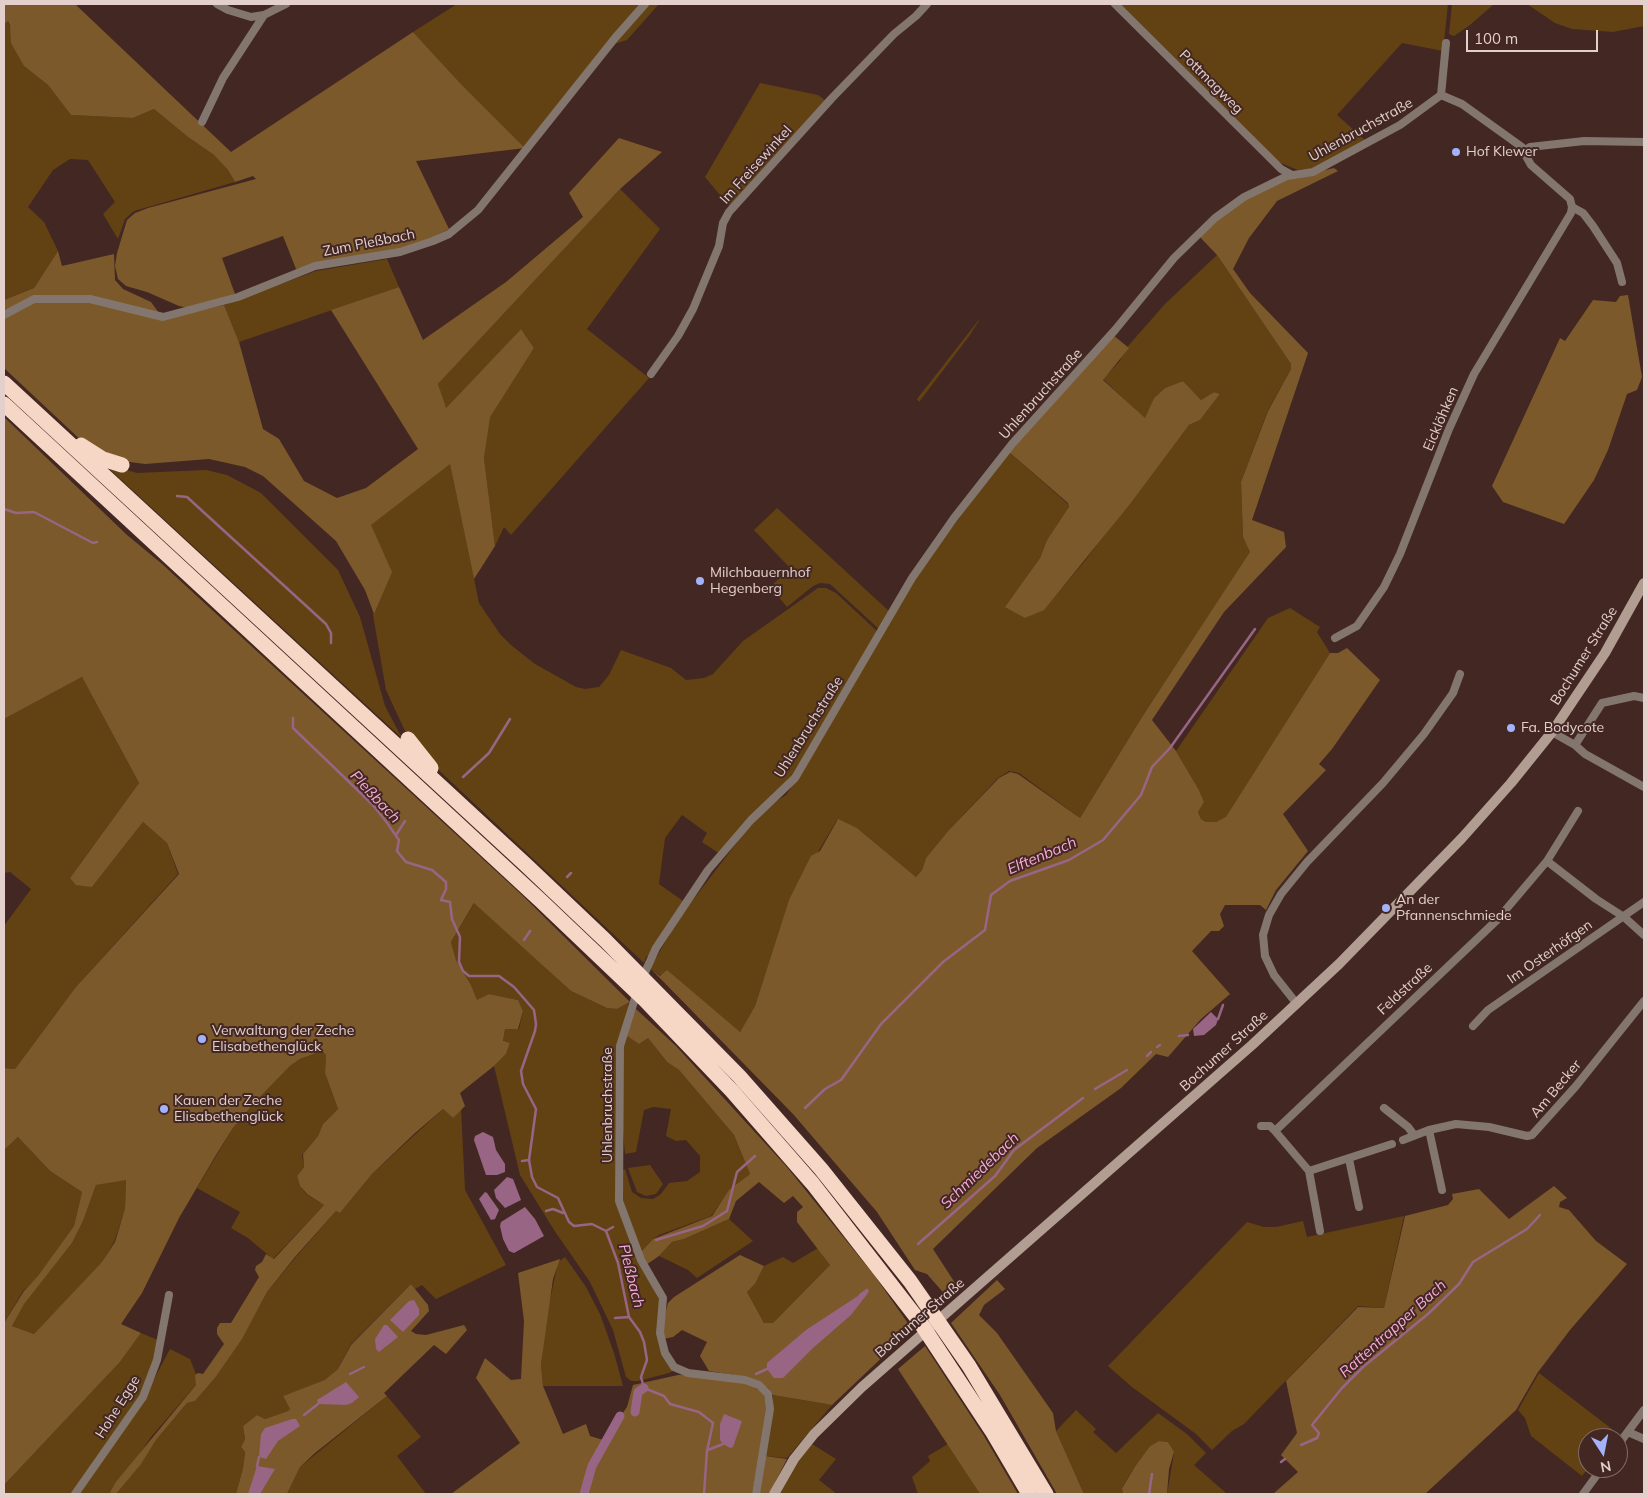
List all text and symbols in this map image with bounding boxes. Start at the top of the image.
scale bar [1468,20,1600,52]
text: 100 m [1474,29,1518,48]
street label: Pottmagweg [1176,47,1246,117]
street label: Uhlenbruchstraße [1306,95,1416,165]
street label: Im Freisewinkel [717,122,795,208]
place label: Hof Klewer [1466,144,1538,160]
marker: Hof Klewer [1450,146,1462,158]
street label: Zum Pleßbach [322,226,416,260]
street label: Uhlenbruchstraße [996,345,1086,443]
street label: Eicklöhken [1420,384,1462,454]
place label: Milchbauernhof Hegenberg [710,565,810,598]
marker: Milchbauernhof Hegenberg [694,575,706,587]
street label: Bochumer Straße [1547,604,1621,708]
street label: Uhlenbruchstraße [771,673,847,781]
place label: Fa. Bodycote [1521,720,1604,736]
marker: Fa. Bodycote [1505,722,1517,734]
water label: Pleßbach [346,767,404,827]
water label: Elftenbach [1005,833,1079,879]
place label: An der Pfannenschmiede [1396,892,1512,924]
marker: An der Pfannenschmiede [1380,902,1392,914]
street label: Im Osterhöfgen [1504,917,1596,987]
street label: Feldstraße [1374,959,1436,1019]
street label: Bochumer Straße [1176,1007,1272,1095]
place label: Verwaltung der Zeche Elisabethenglück [212,1023,354,1056]
marker: Verwaltung der Zeche Elisabethenglück [196,1033,208,1045]
street label: Uhlenbruchstraße [600,1047,616,1163]
street label: Am Becker [1527,1057,1585,1121]
place label: Kauen der Zeche Elisabethenglück [174,1093,283,1126]
marker: Kauen der Zeche Elisabethenglück [158,1103,170,1115]
water label: Schmiedebach [937,1129,1023,1213]
water label: Pleßbach [614,1242,648,1310]
street label: Bochumer Straße [872,1275,968,1361]
water label: Rattentrapper Bach [1336,1276,1450,1382]
street label: Hohe Egge [92,1372,144,1442]
north arrow [1578,1428,1628,1478]
text: N [1599,1457,1613,1477]

